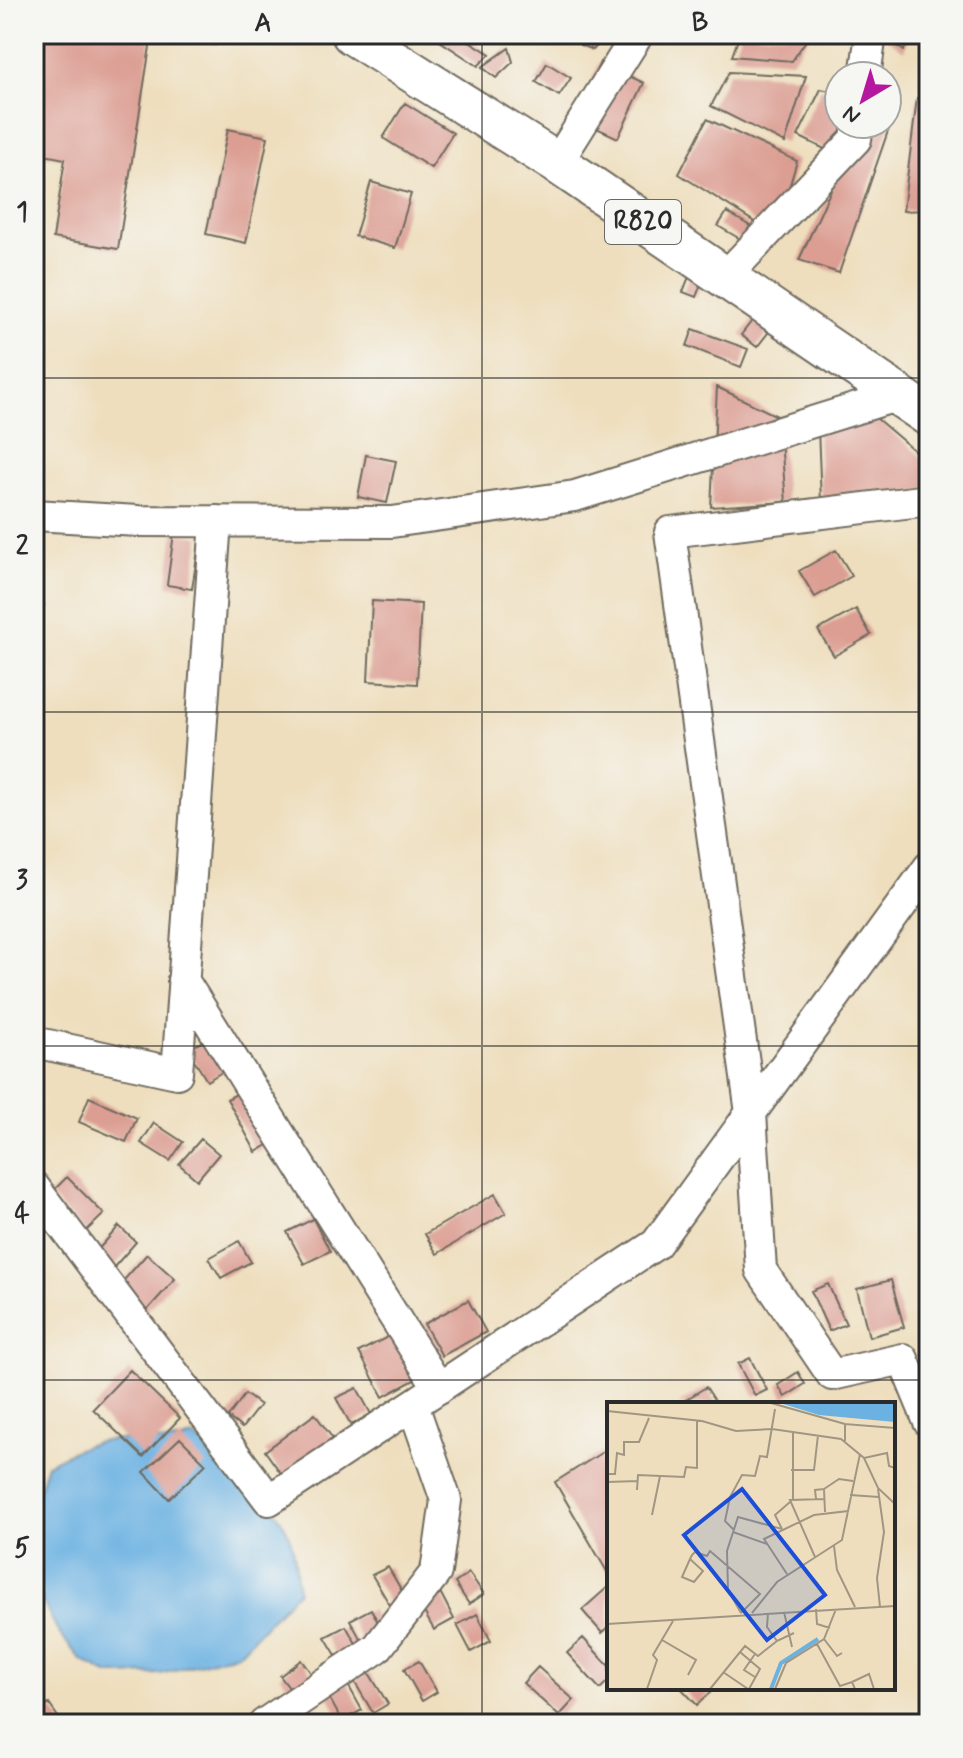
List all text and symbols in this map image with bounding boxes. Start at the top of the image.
text: A [254,7,272,41]
text: B [692,7,708,41]
north arrow [823,60,903,140]
text: N [838,99,866,130]
text: 1 [16,196,28,230]
road number: R820 [605,200,681,244]
text: 2 [16,530,29,564]
text: 3 [16,864,28,898]
text: 4 [14,1198,30,1232]
inset map [607,1402,895,1690]
text: 5 [14,1532,30,1566]

